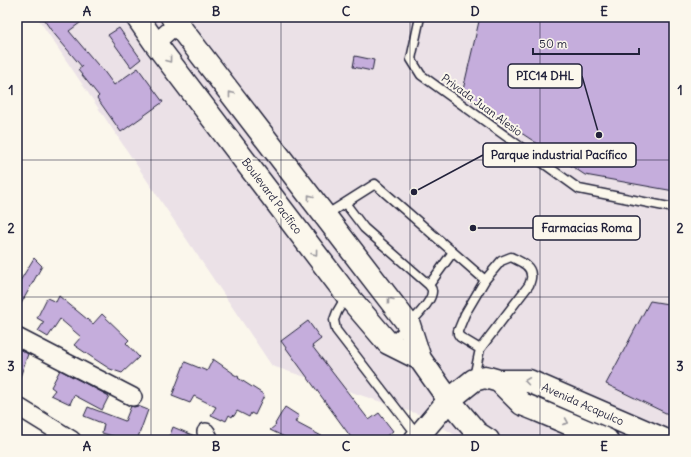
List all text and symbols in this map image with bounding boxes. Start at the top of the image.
text: A [83,3,92,20]
text: B [212,3,221,20]
text: C [342,3,351,20]
text: D [470,3,480,20]
text: E [600,3,608,20]
scale bar [533,30,639,56]
text: 50 m [539,36,568,51]
one-way arrow [164,55,171,62]
callout: PIC14 DHL [508,64,582,88]
text: PIC14 DHL [516,68,574,83]
street label: Privada Juan Alesio [439,71,525,139]
text: 1 [8,82,14,99]
text: 1 [677,82,683,99]
one-way arrow [229,92,236,99]
callout: Parque industrial Pacífico [483,143,636,167]
text: Parque industrial Pacífico [491,147,627,163]
street label: Boulevard Pacífico [239,155,305,237]
one-way arrow [308,195,315,202]
callout: Farmacias Roma [533,216,640,240]
text: 2 [7,220,15,237]
text: Farmacias Roma [542,220,633,235]
text: 2 [676,220,684,237]
one-way arrow [310,248,317,255]
one-way arrow [387,297,394,304]
text: 3 [7,358,15,375]
text: 3 [676,358,684,375]
one-way arrow [523,377,530,386]
street label: Avenida Acapulco [540,380,626,428]
one-way arrow [563,418,570,426]
text: A [83,438,92,455]
text: B [212,438,221,455]
text: C [342,438,351,455]
text: D [470,438,480,455]
text: E [600,438,608,455]

